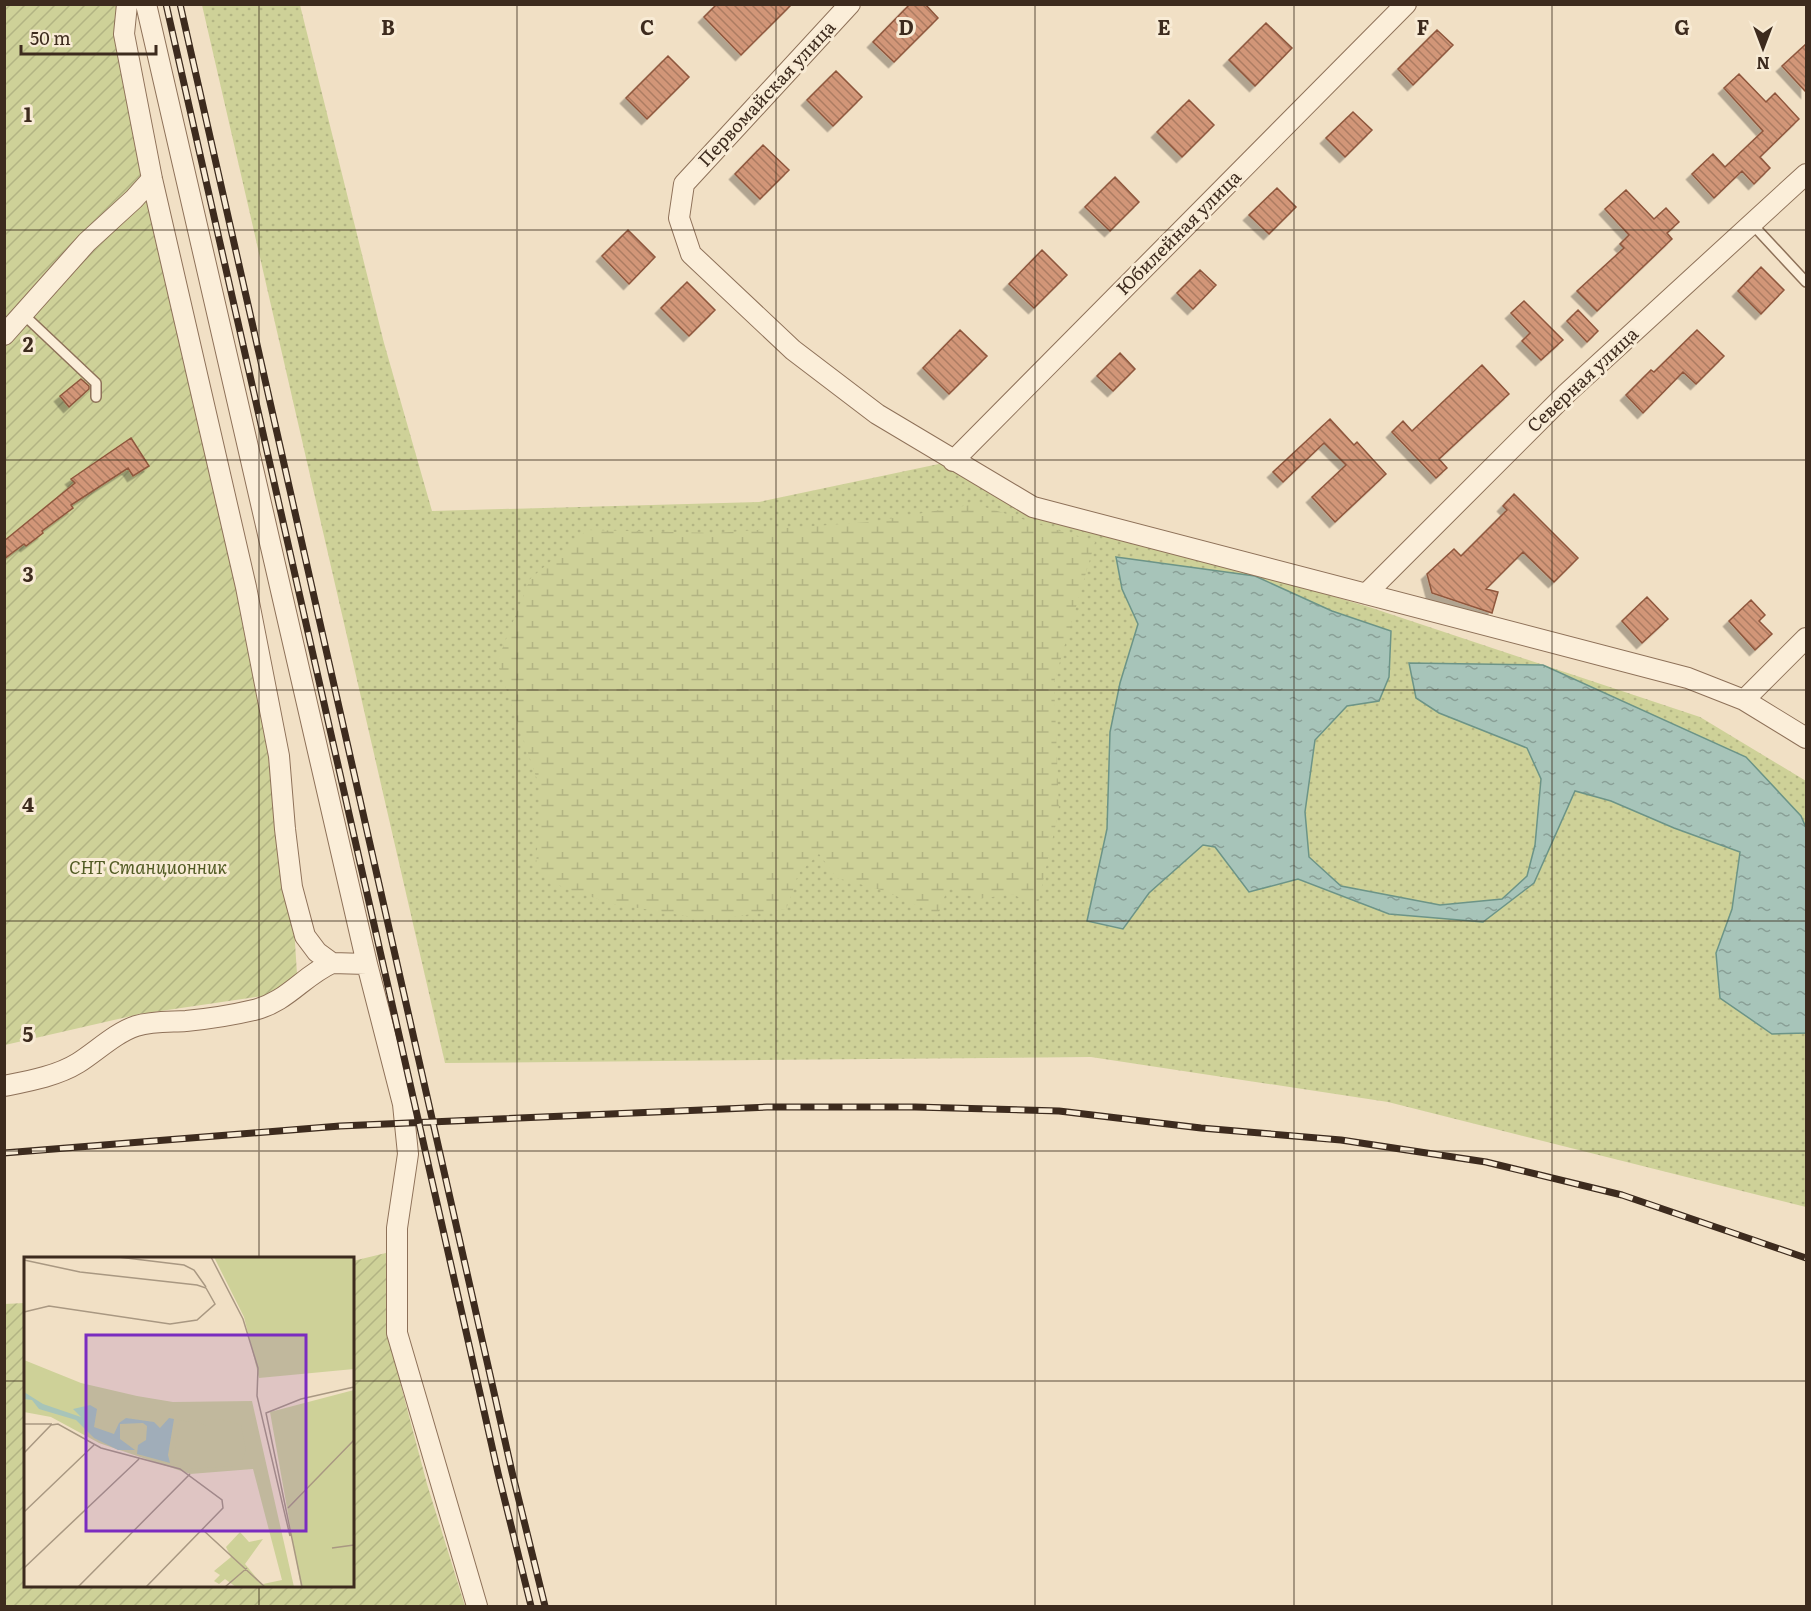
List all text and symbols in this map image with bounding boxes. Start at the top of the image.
text: B [381,11,395,41]
text: C [640,11,654,41]
text: D [898,11,914,41]
text: E [1157,11,1171,41]
text: F [1417,11,1430,41]
text: G [1674,11,1690,41]
street label: Первомайская улица [691,14,841,172]
scale bar [21,18,156,56]
north arrow [1733,18,1793,78]
text: 50 m [30,24,71,51]
text: N [1756,52,1770,76]
text: 1 [24,98,32,128]
street label: Юбилейная улица [1109,163,1247,301]
street label: Северная улица [1520,320,1644,438]
text: 2 [23,328,34,358]
text: 3 [22,558,34,588]
text: 4 [22,788,34,818]
park label: СНТ Станционник [69,853,227,880]
text: 5 [23,1018,34,1048]
inset map [24,1257,354,1587]

